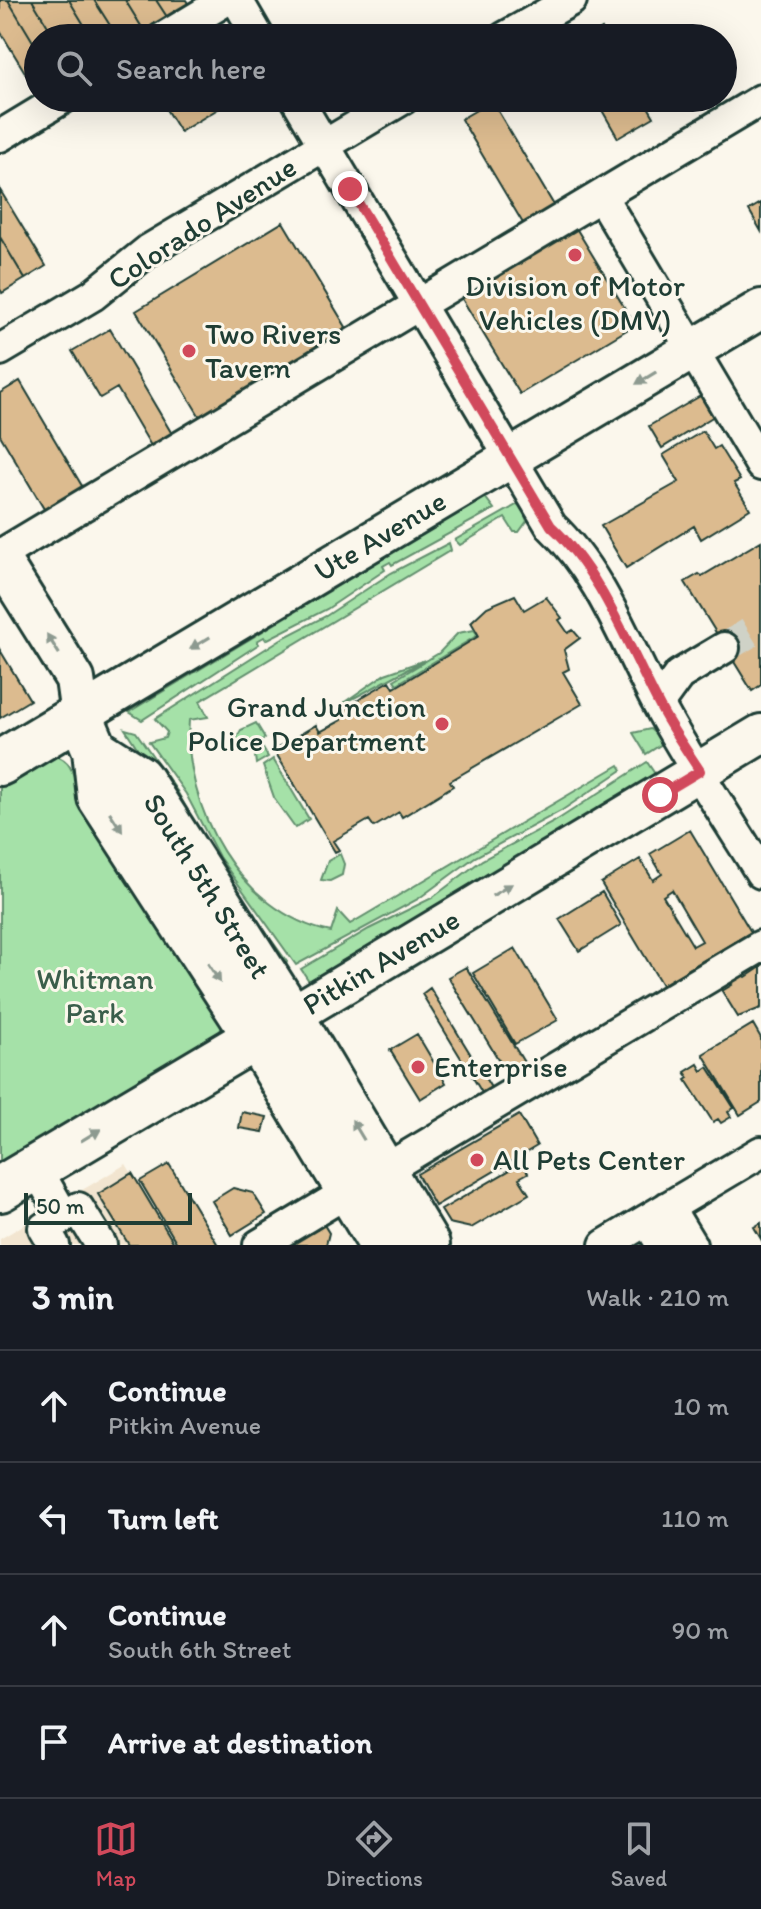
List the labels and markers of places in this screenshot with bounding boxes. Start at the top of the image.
marker: Division of Motor Vehicles (DMV) [566,246,584,264]
place label: Division of Motor Vehicles (DMV) [465,267,685,338]
place label: Two Rivers Tavern [205,315,341,386]
marker: Two Rivers Tavern [180,342,198,360]
place label: Grand Junction Police Department [188,688,426,759]
marker: Grand Junction Police Department [433,715,451,733]
place label: Enterprise [434,1048,568,1085]
marker: Enterprise [409,1058,427,1076]
place label: All Pets Center [493,1141,685,1178]
marker: All Pets Center [468,1151,486,1169]

